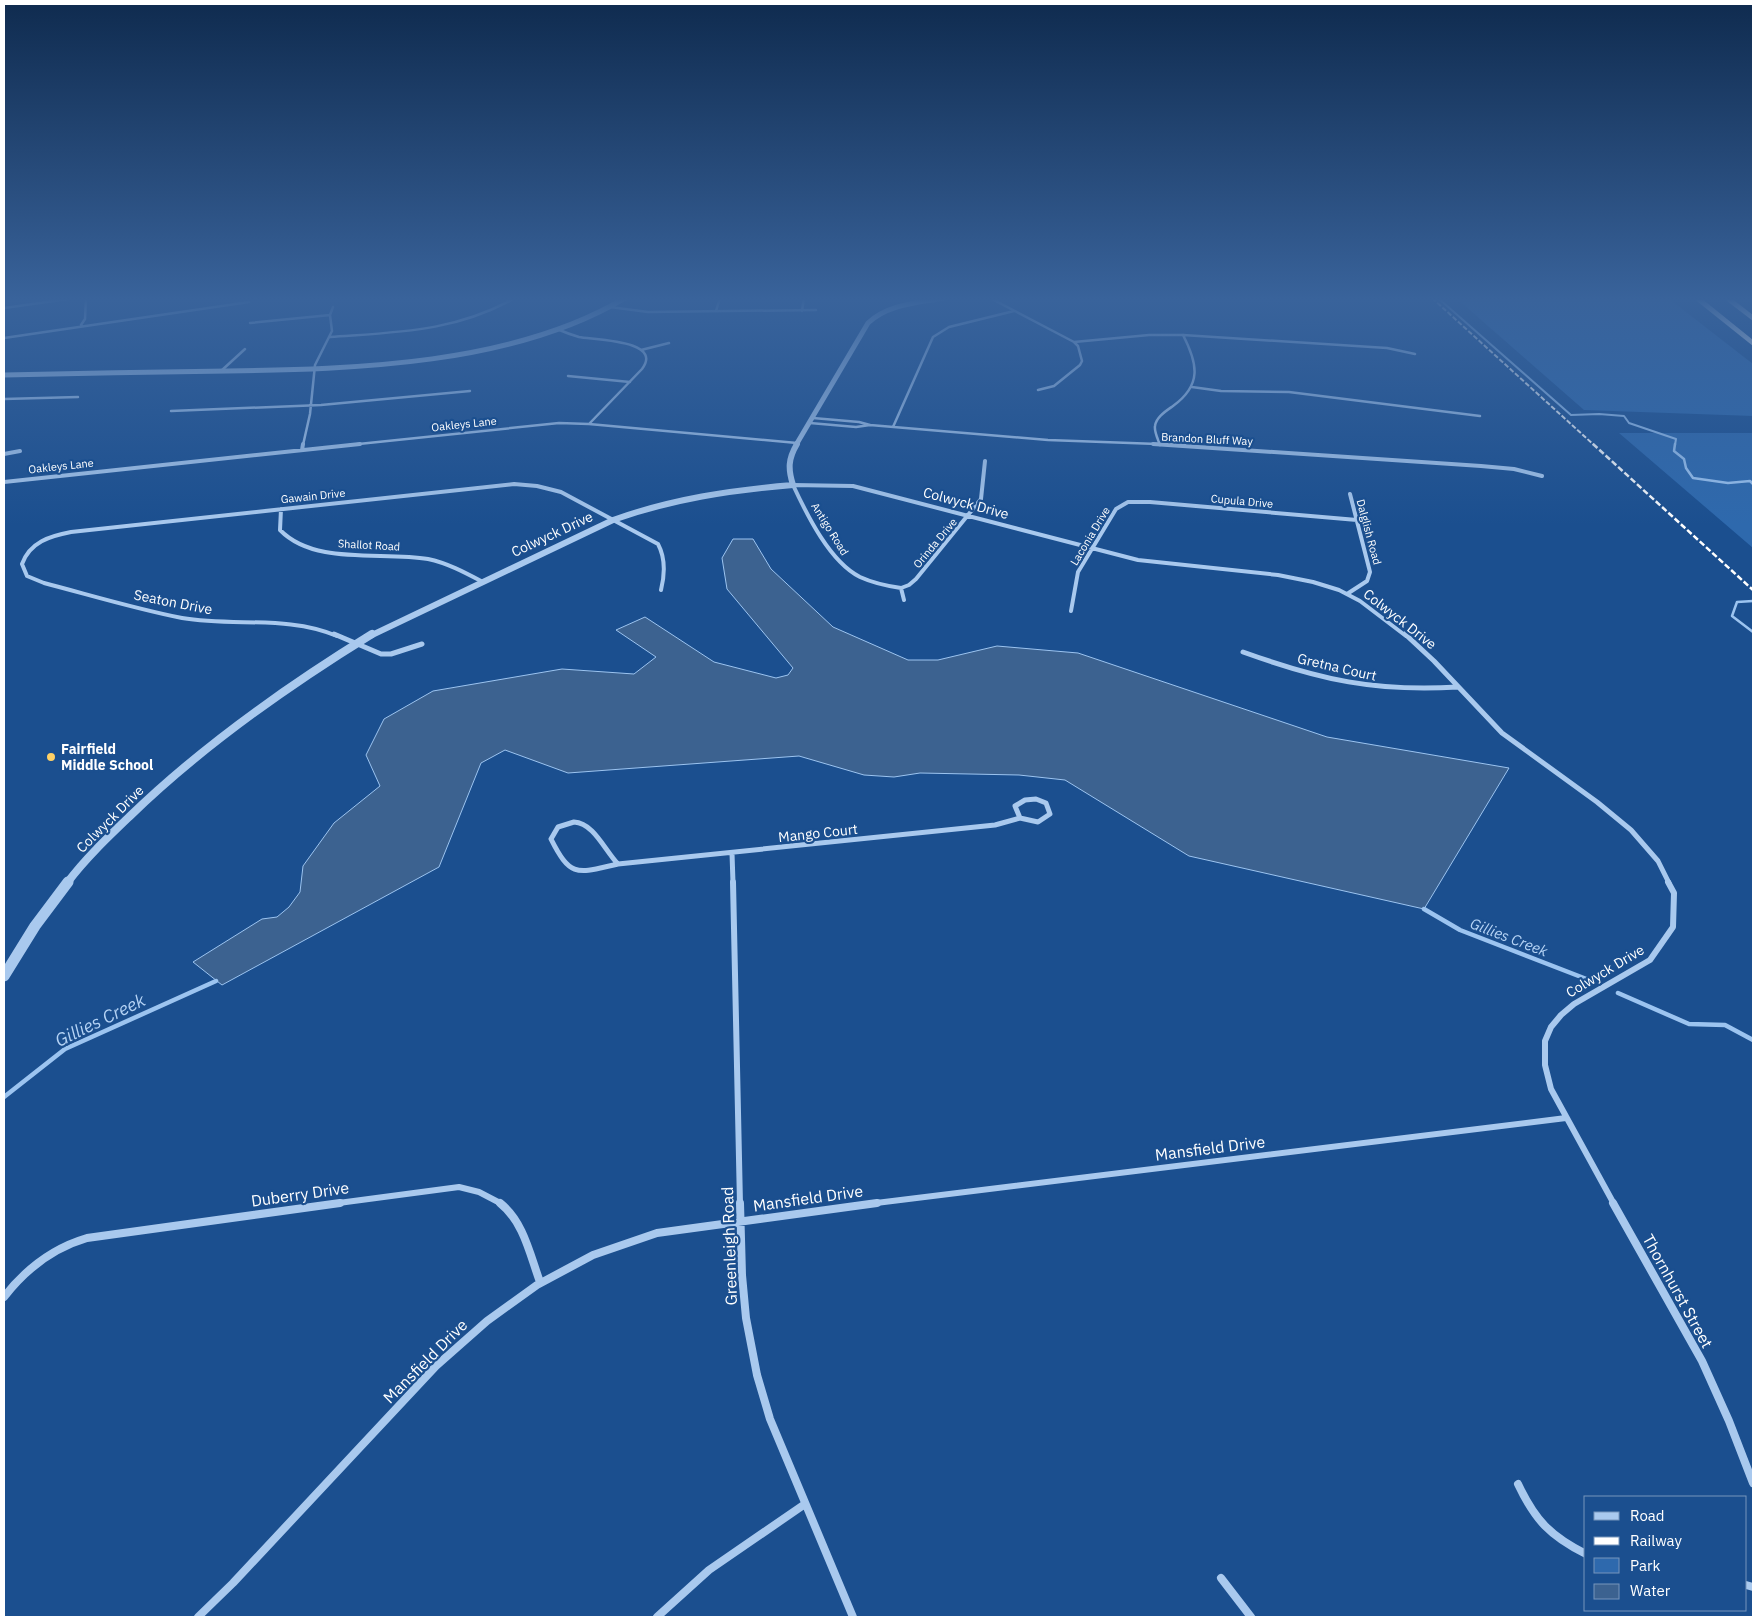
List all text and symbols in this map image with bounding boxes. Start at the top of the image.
street label: Oakleys Lane [431,414,497,434]
street label: Brandon Bluff Way [1161,430,1254,448]
street label: Oakleys Lane [28,456,94,476]
street label: Colwyck Drive [921,483,1011,523]
street label: Gawain Drive [280,486,346,506]
street label: Cupula Drive [1210,491,1274,511]
street label: Dalglish Road [1354,498,1384,566]
street label: Antigo Road [808,500,852,558]
street label: Laconia Drive [1067,504,1113,568]
street label: Colwyck Drive [508,507,596,561]
street label: Orinda Drive [910,515,960,571]
street label: Shallot Road [337,536,401,554]
street label: Colwyck Drive [1360,585,1441,653]
street label: Seaton Drive [132,586,214,619]
street label: Gretna Court [1296,649,1378,685]
place label: Fairfield Middle School [61,740,153,774]
marker: Fairfield Middle School [45,751,57,763]
street label: Colwyck Drive [72,781,148,857]
street label: Mango Court [777,820,859,846]
water label: Gillies Creek [1468,914,1551,961]
street label: Colwyck Drive [1563,940,1648,1001]
water label: Gillies Creek [51,988,150,1052]
street label: Mansfield Drive [1154,1131,1266,1165]
street label: Duberry Drive [250,1177,350,1211]
street label: Mansfield Drive [752,1180,864,1216]
street label: Greenleigh Road [717,1186,741,1306]
street label: Thornhurst Street [1638,1231,1718,1351]
street label: Mansfield Drive [379,1315,471,1407]
legend [1584,1496,1747,1611]
text: Road [1630,1506,1665,1525]
text: Railway [1630,1531,1683,1550]
text: Park [1630,1556,1660,1575]
text: Water [1630,1581,1671,1600]

